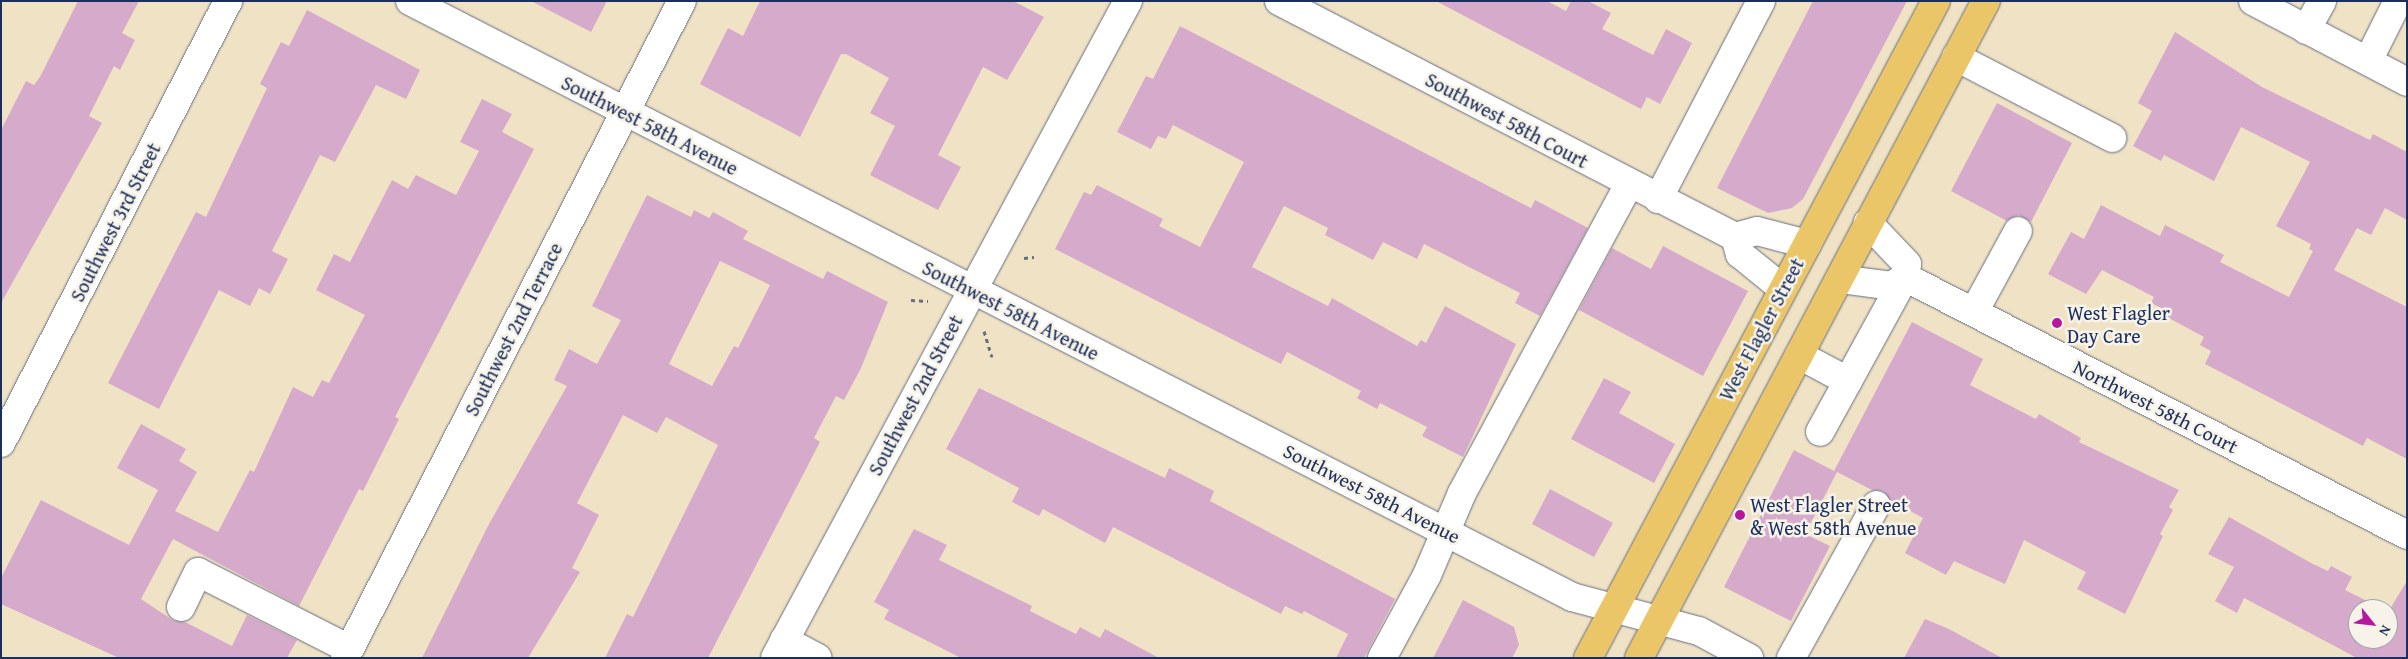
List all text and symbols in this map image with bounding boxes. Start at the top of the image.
street label: Southwest 58th Court [1422,67,1592,173]
street label: Southwest 58th Avenue [558,70,742,180]
street label: Southwest 3rd Street [65,139,165,305]
street label: Southwest 2nd Terrace [459,238,567,420]
street label: West Flagler Street [1713,254,1809,404]
street label: Southwest 58th Avenue [919,255,1103,365]
place label: West Flagler Day Care [2067,300,2170,347]
street label: Southwest 2nd Street [863,311,967,479]
marker: West Flagler Day Care [2051,317,2063,329]
street label: Northwest 58th Court [2070,354,2242,458]
street label: Southwest 58th Avenue [1280,438,1464,548]
place label: West Flagler Street & West 58th Avenue [1750,492,1916,539]
marker: West Flagler Street & West 58th Avenue [1734,509,1746,521]
north arrow [2348,599,2398,649]
text: N [2374,622,2396,640]

